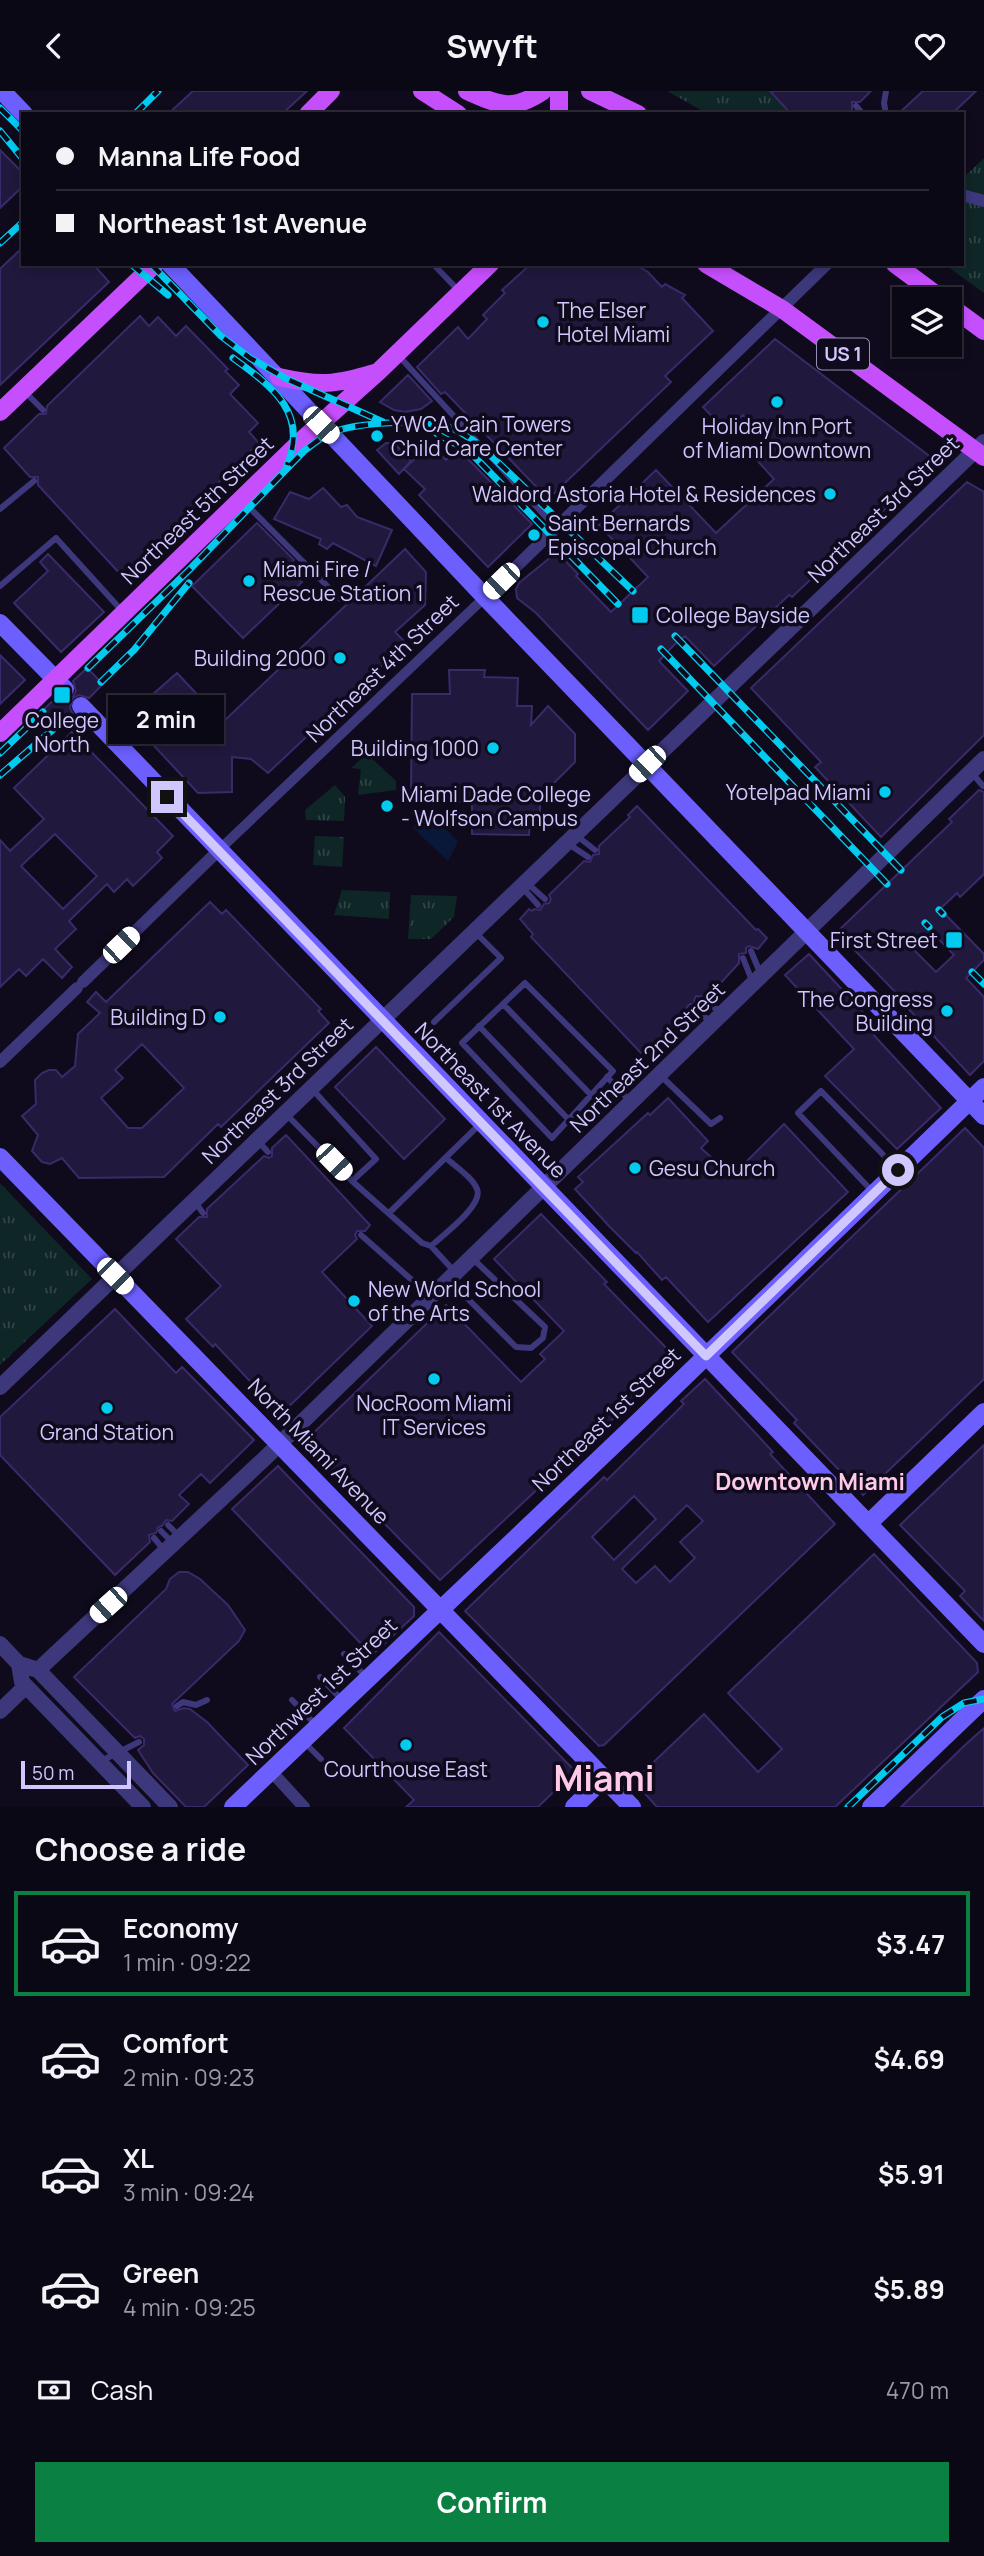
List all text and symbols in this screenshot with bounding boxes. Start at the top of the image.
text: Swyft [446,24,538,68]
icon: back [35,27,73,65]
icon: heart [911,27,949,65]
text: Manna Life Food [98,138,301,174]
text: Northeast 1st Avenue [98,205,367,241]
map controls [892,287,962,357]
button: layers [892,287,962,357]
place label: The Elser Hotel Miami [557,296,670,348]
marker: The Elser Hotel Miami [535,314,551,330]
road number: US 1 [817,338,869,369]
marker: Holiday Inn Port of Miami Downtown [769,394,785,410]
car [299,403,344,447]
place label: YWCA Cain Towers Child Care Center [391,410,571,462]
place label: Holiday Inn Port of Miami Downtown [683,412,871,464]
marker: YWCA Cain Towers Child Care Center [369,428,385,444]
street label: Northeast 3rd Street [801,429,965,589]
street label: Northeast 5th Street [115,430,279,590]
place label: Waldord Astoria Hotel & Residences [472,480,816,508]
marker: Waldord Astoria Hotel & Residences [822,486,838,502]
place label: Saint Bernards Episcopal Church [548,509,717,561]
marker: Saint Bernards Episcopal Church [526,527,542,543]
place label: Miami Fire / Rescue Station 1 [263,555,424,607]
car [479,559,524,603]
marker: Miami Fire / Rescue Station 1 [241,573,257,589]
street label: Northeast 4th Street [300,588,464,748]
place label: College Bayside [656,601,810,629]
marker: College Bayside [630,605,650,625]
place label: Building 2000 [194,644,326,672]
marker: Building 2000 [332,650,348,666]
marker: College North [52,685,72,705]
callout: 2 min [109,695,225,745]
text: 2 min [136,703,196,735]
place label: College North [25,706,99,758]
place label: Building 1000 [351,734,479,762]
marker: Building 1000 [485,740,501,756]
car [625,742,670,786]
place label: Yotelpad Miami [726,778,871,806]
place label: Miami Dade College - Wolfson Campus [401,780,591,832]
route end [151,781,183,813]
marker: Yotelpad Miami [877,784,893,800]
marker: Miami Dade College - Wolfson Campus [379,798,395,814]
car [99,923,144,967]
place label: First Street [830,926,938,954]
marker: First Street [944,930,964,950]
street label: Northeast 2nd Street [563,976,731,1138]
place label: The Congress Building [797,985,933,1037]
place label: Building D [110,1003,206,1031]
marker: The Congress Building [939,1003,955,1019]
marker: Building D [212,1009,228,1025]
street label: Northeast 3rd Street [195,1010,359,1170]
street label: Northeast 1st Avenue [409,1016,573,1184]
car [312,1140,357,1184]
place label: Gesu Church [649,1154,775,1182]
route start [882,1154,914,1186]
marker: Gesu Church [627,1160,643,1176]
car [93,1254,138,1298]
place label: New World School of the Arts [368,1275,541,1327]
marker: New World School of the Arts [346,1293,362,1309]
street label: Northeast 1st Street [526,1341,686,1497]
marker: NocRoom Miami IT Services [426,1371,442,1387]
street label: North Miami Avenue [242,1372,396,1530]
place label: NocRoom Miami IT Services [356,1389,512,1441]
marker: Grand Station [99,1400,115,1416]
place label: Grand Station [40,1418,174,1446]
district label: Downtown Miami [715,1465,905,1497]
car [86,1583,131,1627]
street label: Northwest 1st Street [239,1611,403,1771]
marker: Courthouse East [398,1737,414,1753]
district label: Miami [553,1754,655,1802]
place label: Courthouse East [324,1755,488,1783]
scale bar [21,1758,131,1790]
text: 50 m [32,1760,74,1786]
text: Choose a ride [35,1827,246,1871]
text: Economy [123,1910,238,1946]
icon: car [39,1912,102,1975]
text: $3.47 [876,1926,945,1962]
text: 1 min · 09:22 [123,1946,251,1978]
text: Comfort [123,2025,229,2061]
icon: car [39,2027,102,2090]
text: $4.69 [874,2041,945,2077]
text: 2 min · 09:23 [123,2061,255,2093]
text: XL [123,2140,154,2176]
icon: car [39,2142,102,2205]
text: $5.91 [878,2156,945,2192]
text: 3 min · 09:24 [123,2176,255,2208]
text: Green [123,2255,199,2291]
icon: car [39,2257,102,2320]
text: $5.89 [873,2271,945,2307]
text: 4 min · 09:25 [123,2291,256,2323]
icon: cash [35,2371,73,2409]
text: Cash [91,2372,153,2408]
text: 470 m [886,2374,949,2406]
button: Confirm [35,2462,949,2542]

